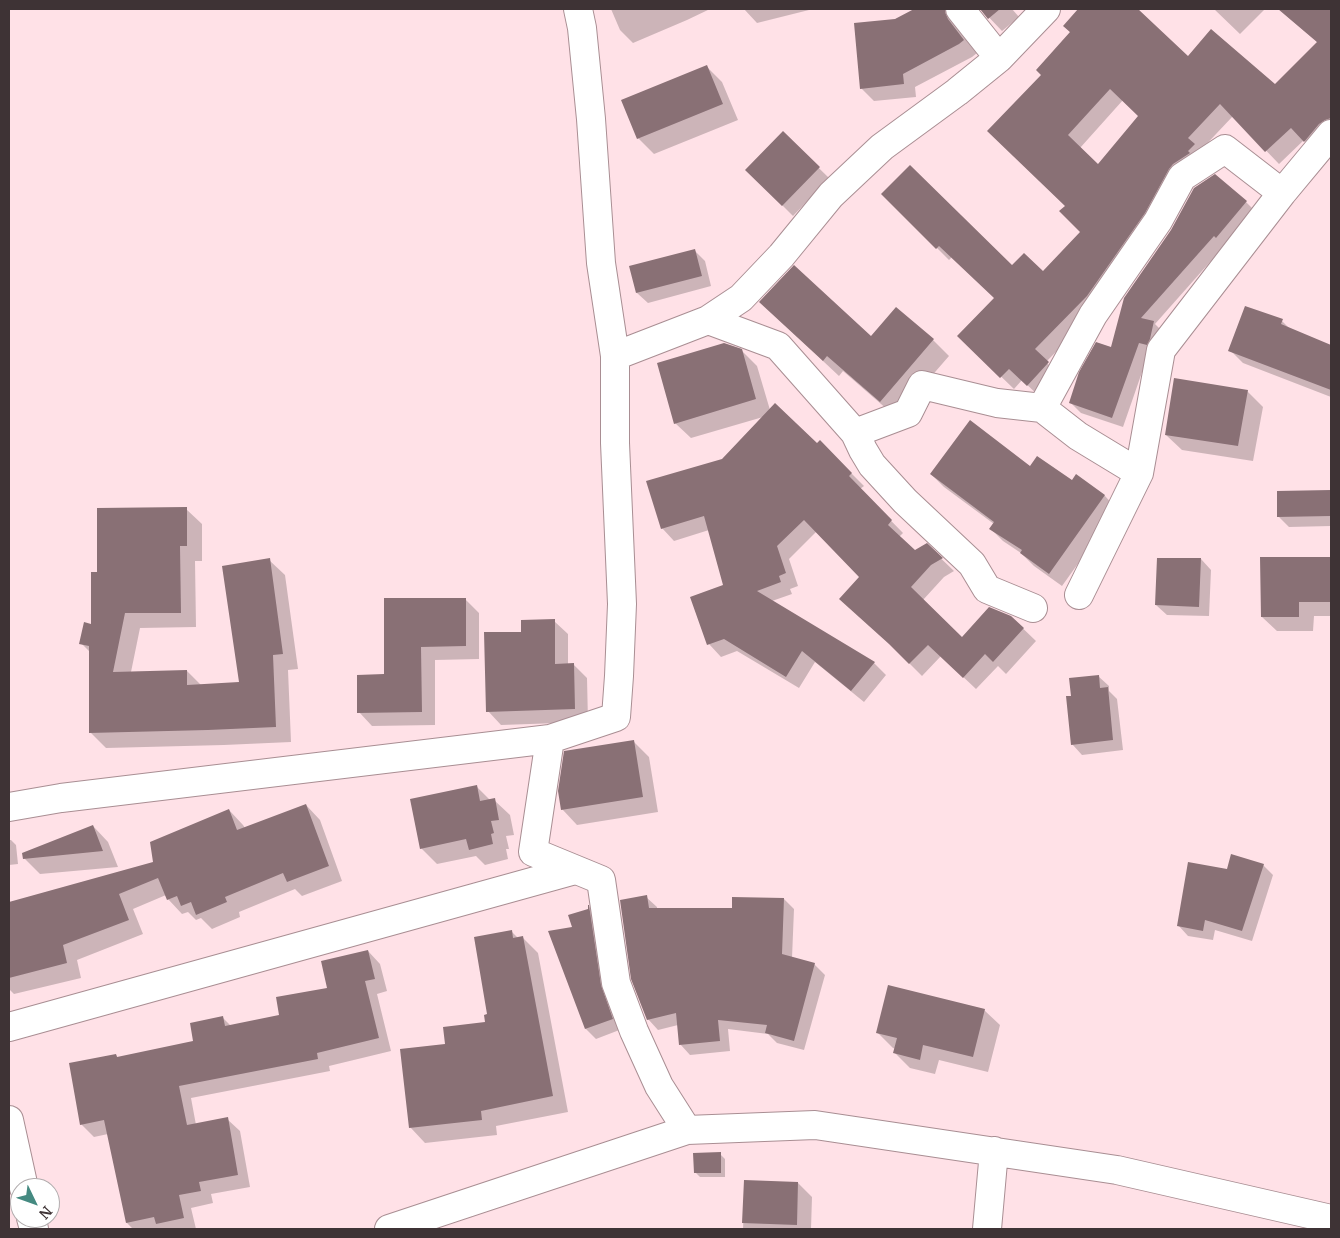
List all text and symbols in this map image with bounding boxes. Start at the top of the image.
north arrow [10,1178,60,1228]
text: N [35,1202,56,1223]

